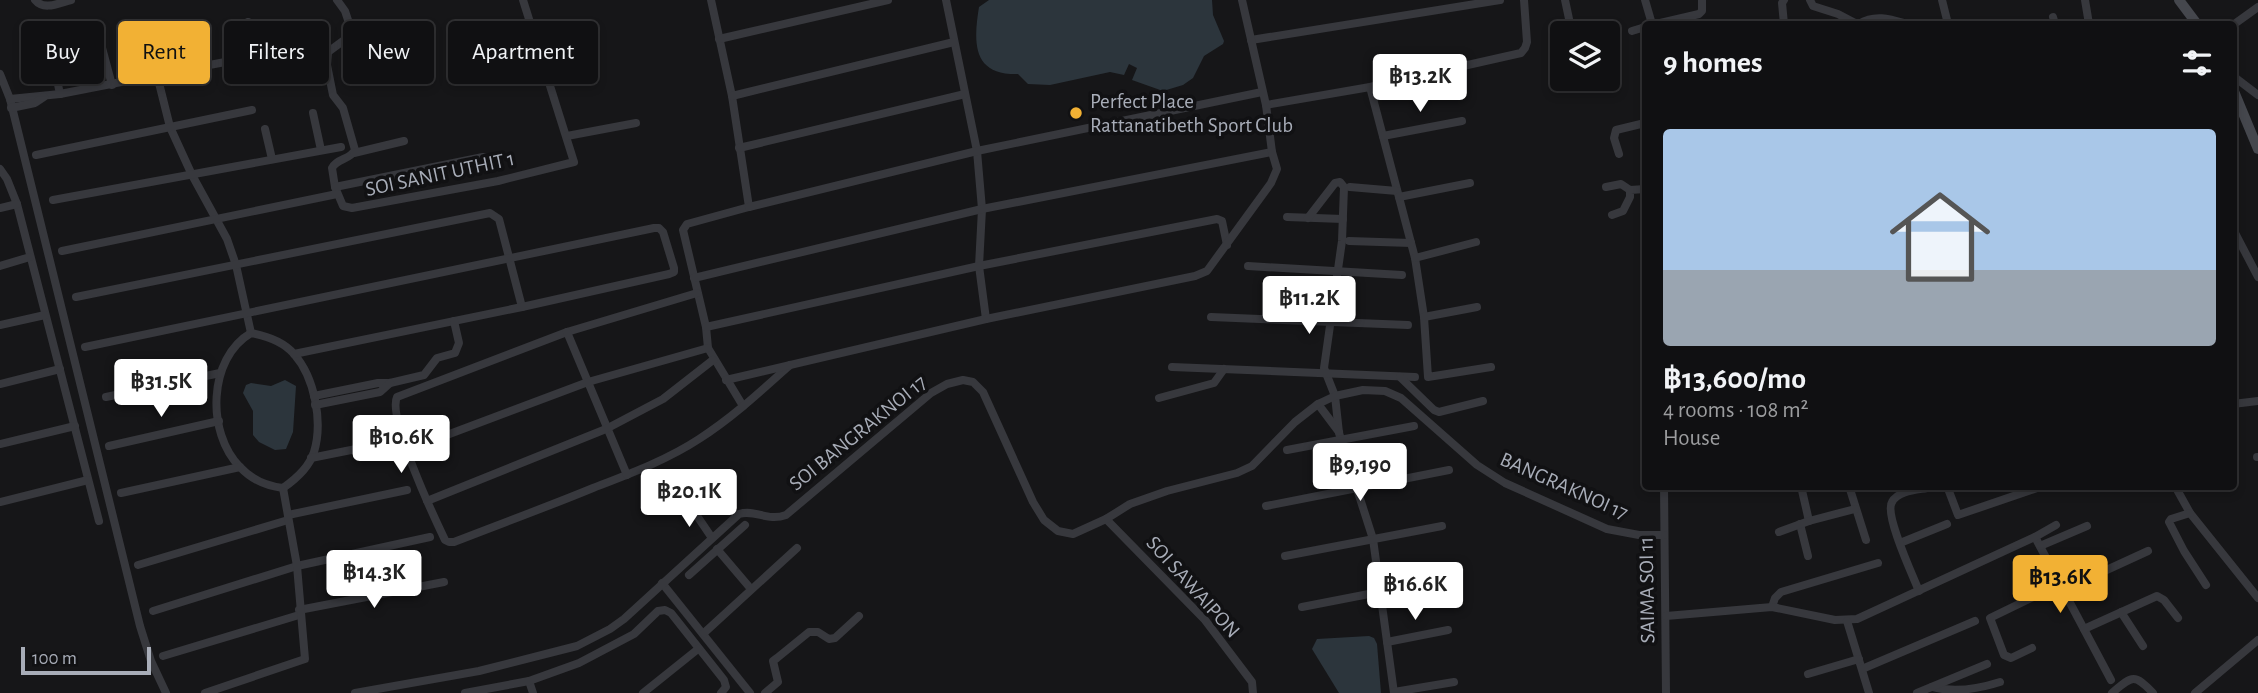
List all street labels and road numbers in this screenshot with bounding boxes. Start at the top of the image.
street label: SOI SANIT UTHIT 1 [364,148,516,200]
street label: SOI BANGRAKNOI 17 [785,371,931,495]
street label: BANGRAKNOI 17 [1497,448,1631,524]
street label: SOI SAWAIPON [1142,532,1244,642]
street label: SAIMA SOI 11 [1636,537,1658,643]

